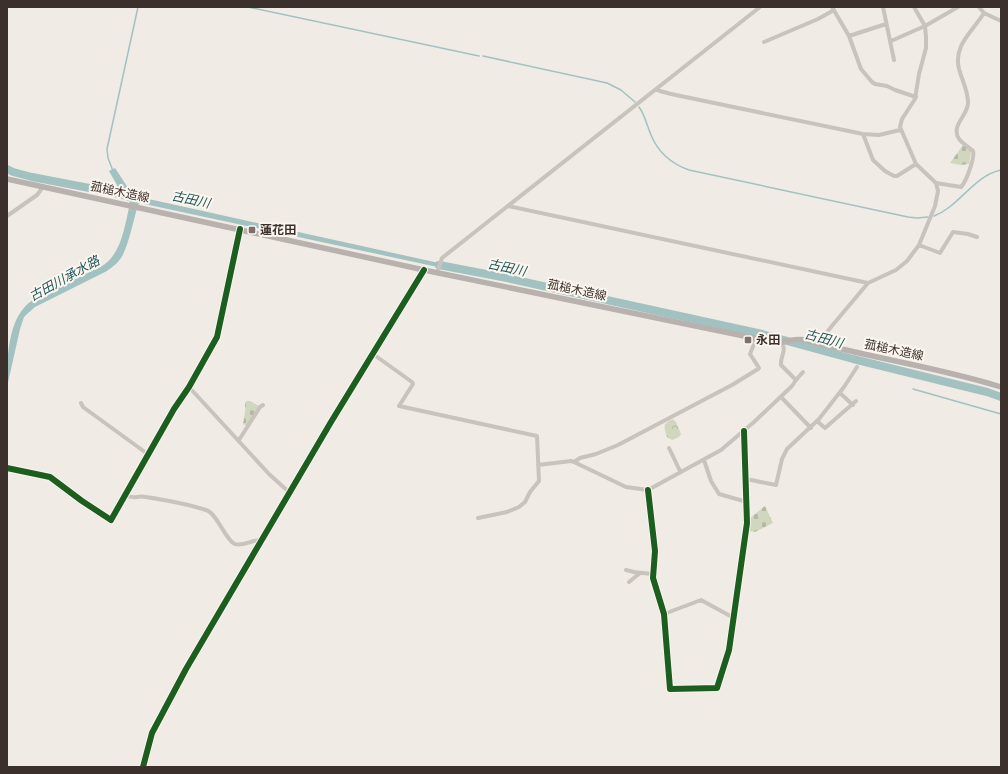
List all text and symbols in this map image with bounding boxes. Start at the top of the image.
street label: 菰槌木造線 [89,179,151,206]
water label: 古田川 [170,188,213,212]
place label: 蓮花田 [260,223,296,238]
marker: 蓮花田 [247,225,257,235]
water label: 古田川承水路 [26,252,103,305]
water label: 古田川 [486,256,529,280]
street label: 菰槌木造線 [546,277,608,304]
water label: 古田川 [803,326,847,352]
place label: 永田 [756,333,780,348]
marker: 永田 [743,335,753,345]
street label: 菰槌木造線 [863,337,925,364]

